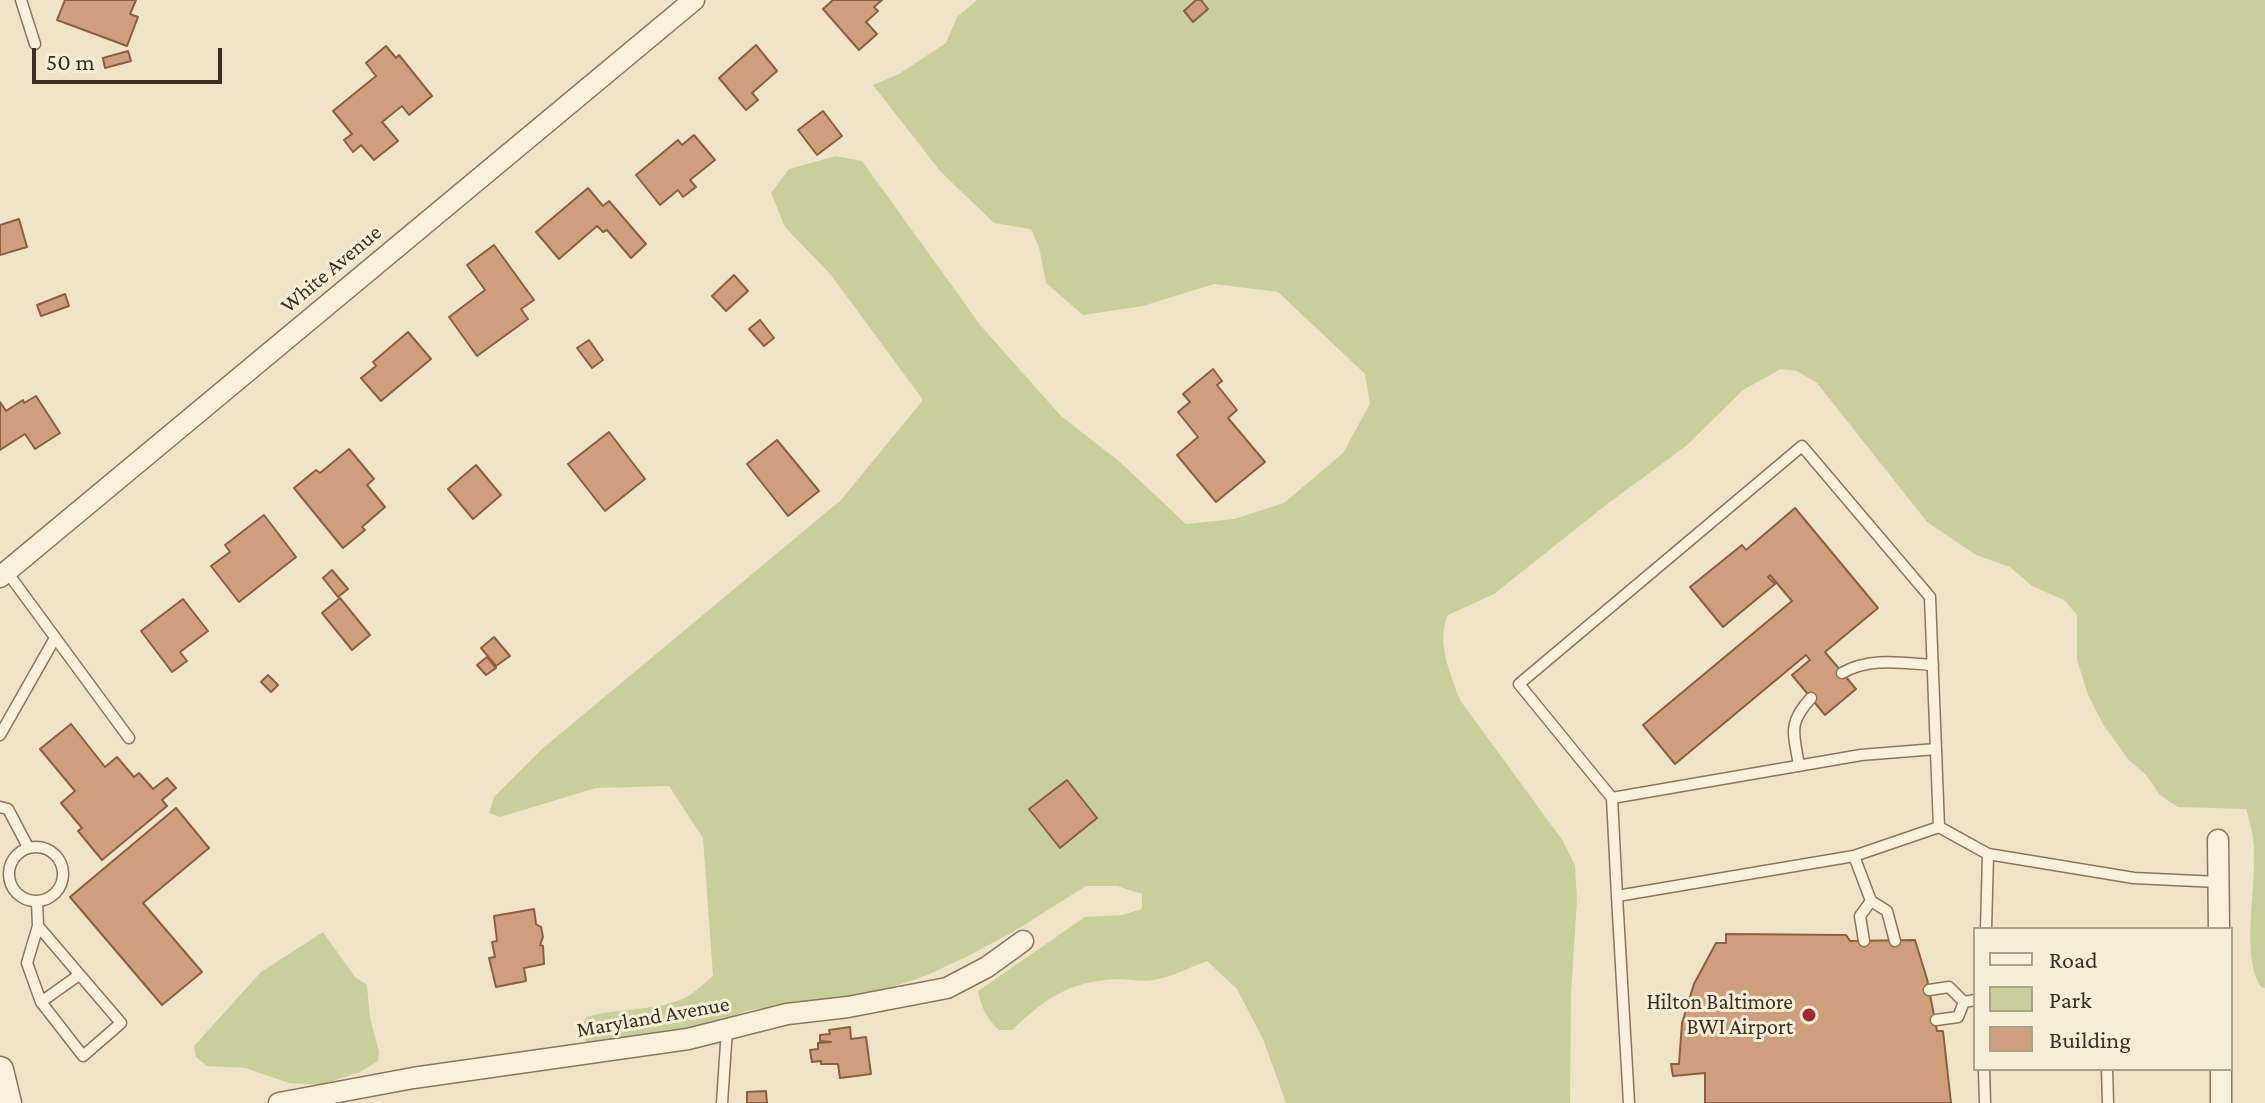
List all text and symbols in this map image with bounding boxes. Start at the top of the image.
scale bar [36,32,226,82]
text: 50 m [46,48,95,75]
street label: White Avenue [275,219,387,319]
legend [1973,927,2233,1071]
text: Road [2049,946,2098,973]
text: Park [2049,986,2092,1013]
place label: Hilton Baltimore BWI Airport [1646,989,1793,1040]
street label: Maryland Avenue [575,991,731,1043]
marker: Hilton Baltimore BWI Airport [1800,1006,1818,1024]
text: Building [2049,1026,2131,1053]

